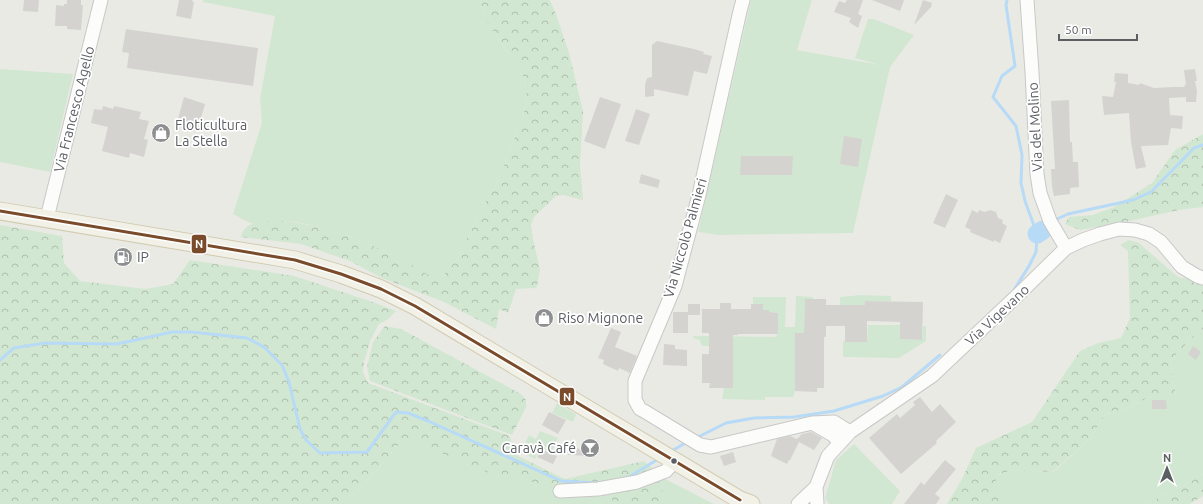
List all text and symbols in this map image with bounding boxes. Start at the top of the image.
scale bar [1059,16,1137,42]
text: 50 m [1065,23,1092,36]
street label: Via Francesco Agello [51,44,97,174]
street label: Via del Molino [1025,82,1045,172]
place label: Floticultura La Stella [175,117,247,149]
shop icon: Floticultura La Stella [150,122,172,144]
street label: Via Niccolò Palmieri [660,176,710,300]
line badge: N [191,234,207,254]
text: N [195,238,203,250]
fuel station icon: IP [112,246,134,268]
place label: IP [137,249,149,265]
street label: Via Vigevano [962,281,1032,349]
shop icon: Riso Mignone [533,307,555,329]
place label: Riso Mignone [558,310,643,326]
line badge: N [559,387,575,406]
text: N [563,391,571,403]
bar icon: Caravà Café [579,437,601,459]
place label: Caravà Café [502,440,576,456]
north arrow [1147,448,1187,488]
text: N [1163,452,1171,464]
unlabelled marker [669,456,679,466]

